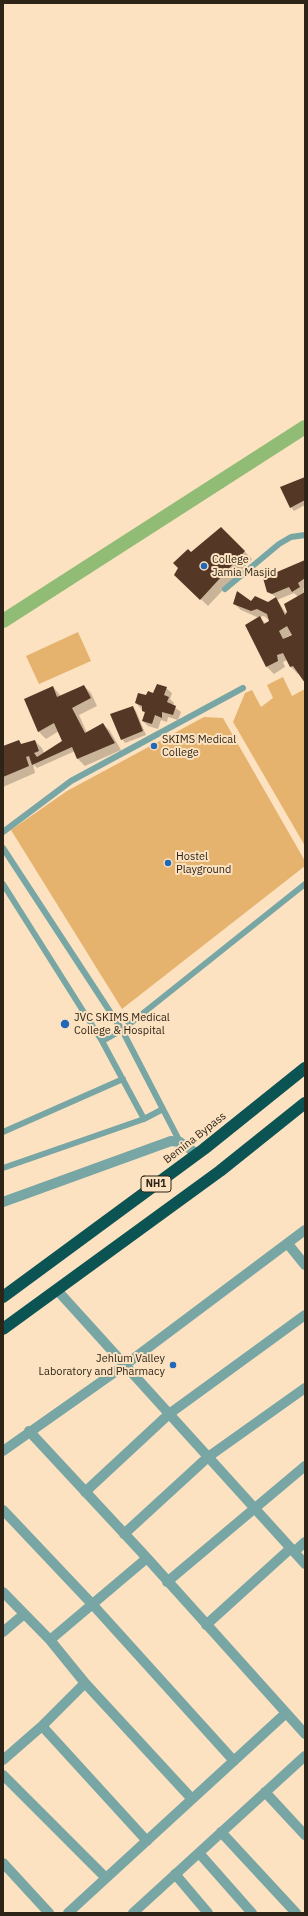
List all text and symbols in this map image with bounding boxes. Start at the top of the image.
place label: College Jamia Masjid [212,553,276,579]
marker: College Jamia Masjid [199,561,209,571]
place label: SKIMS Medical College [162,733,236,759]
marker: SKIMS Medical College [149,741,159,751]
place label: Hostel Playground [176,850,231,876]
marker: Hostel Playground [163,858,173,868]
place label: JVC SKIMS Medical College & Hospital [74,1011,170,1037]
marker: JVC SKIMS Medical College & Hospital [59,1018,71,1030]
street label: Bemina Bypass [161,1109,229,1167]
road number: NH1 [141,1176,171,1192]
place label: Jehlum Valley Laboratory and Pharmacy [39,1352,165,1378]
marker: Jehlum Valley Laboratory and Pharmacy [168,1360,178,1370]

